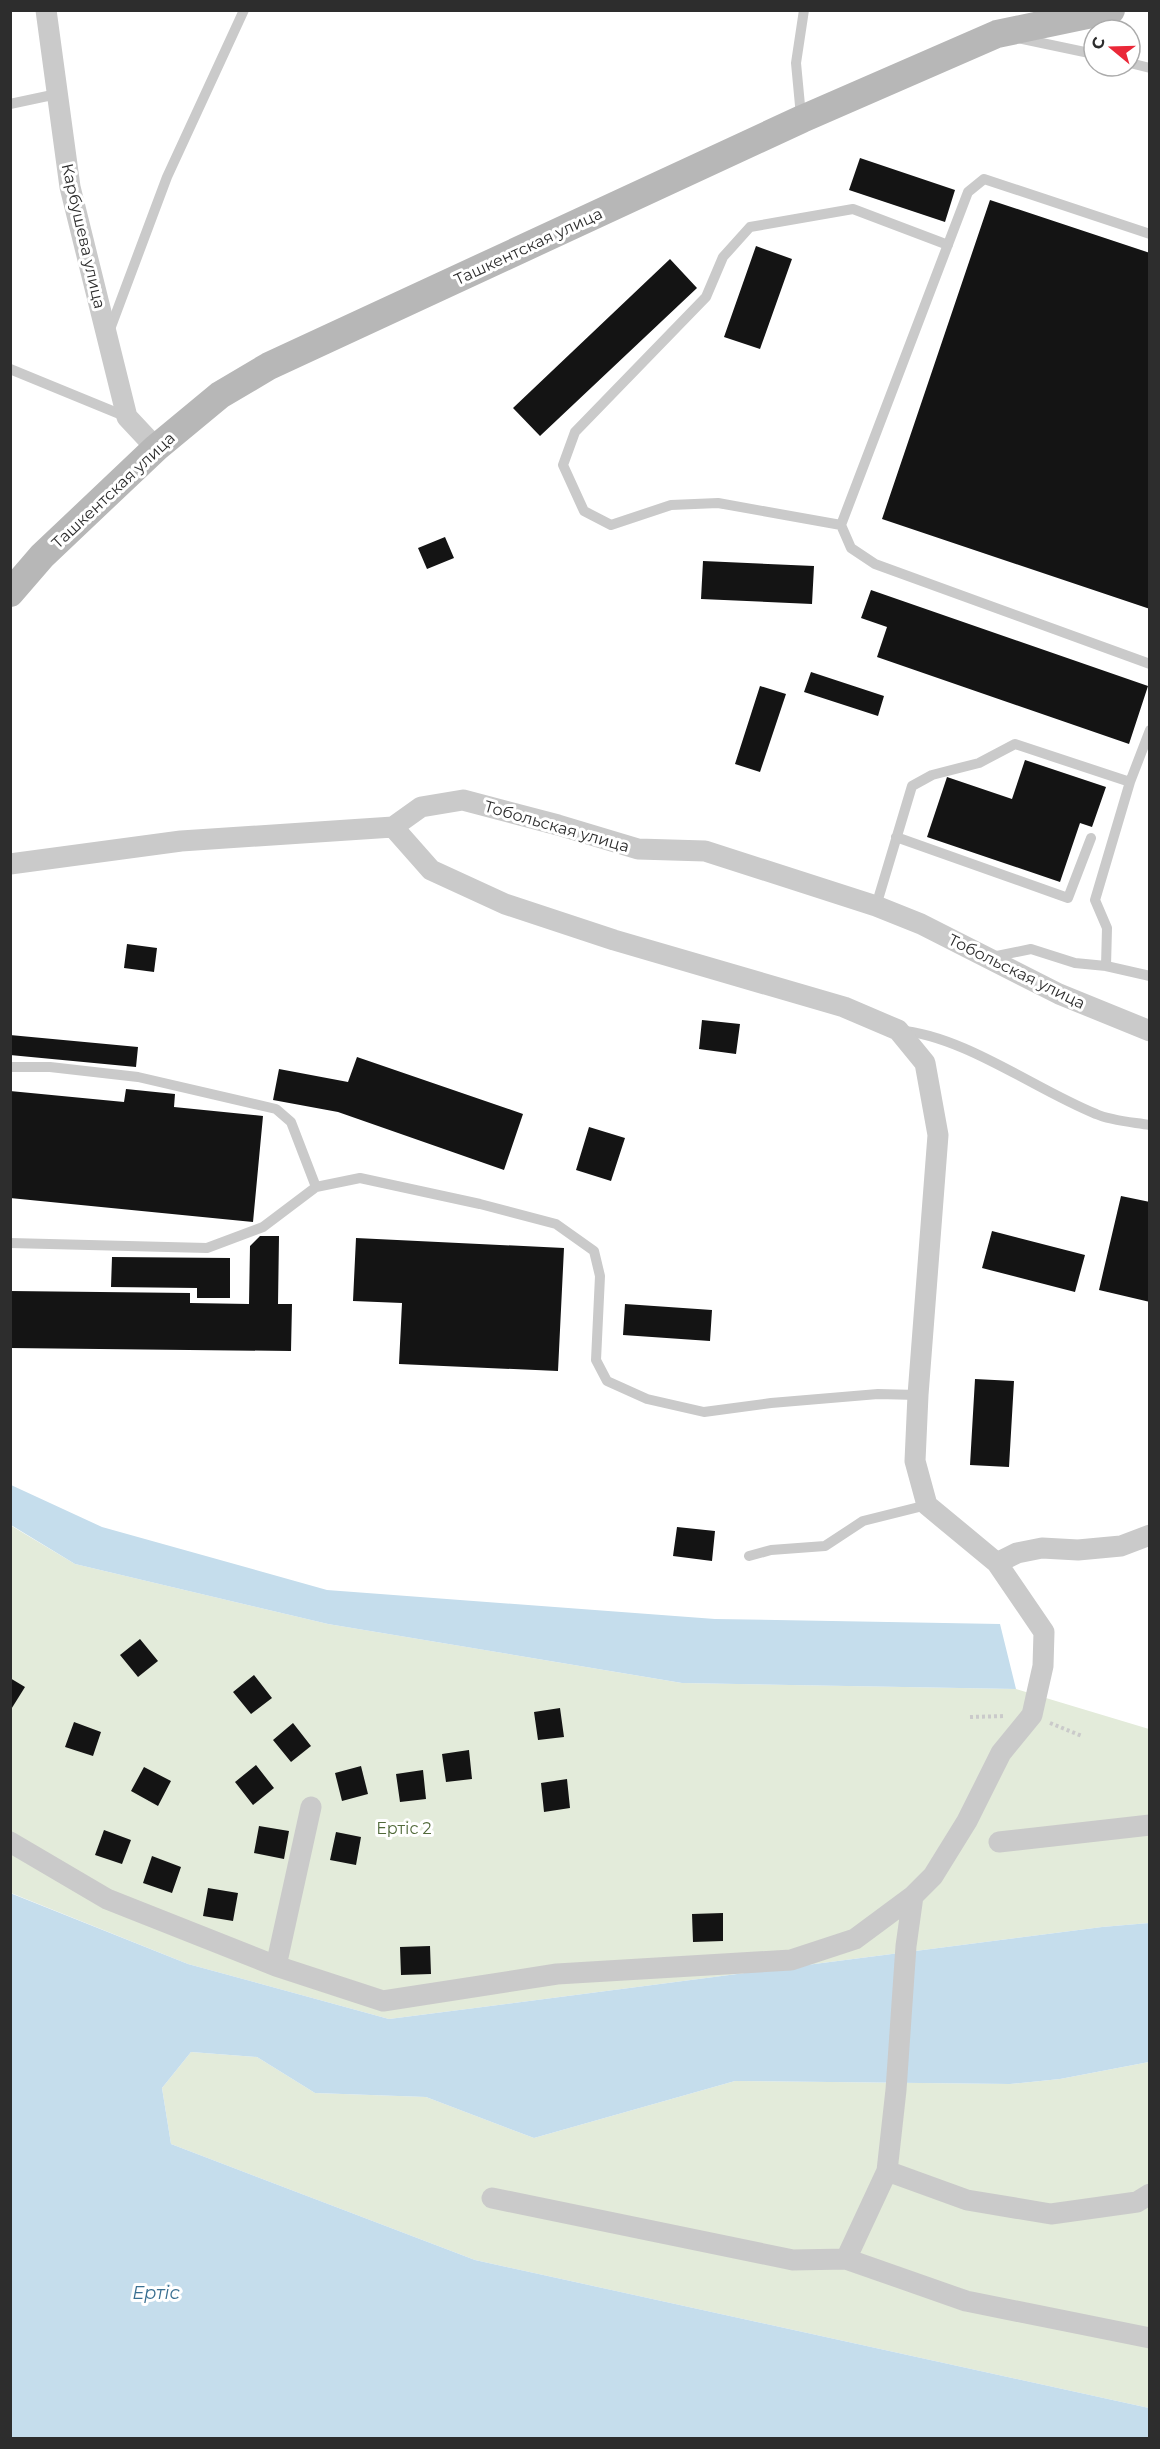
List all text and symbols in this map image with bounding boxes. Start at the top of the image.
north arrow [1082,18,1142,78]
text: С [1087,34,1109,52]
street label: Карбушева улица [58,162,109,311]
street label: Ташкентская улица [451,204,605,289]
street label: Ташкентская улица [48,428,179,552]
street label: Тобольская улица [482,797,631,856]
street label: Тобольская улица [945,930,1088,1013]
park label: Ертіс 2 [376,1819,432,1838]
water label: Ертіс [132,2282,180,2304]

